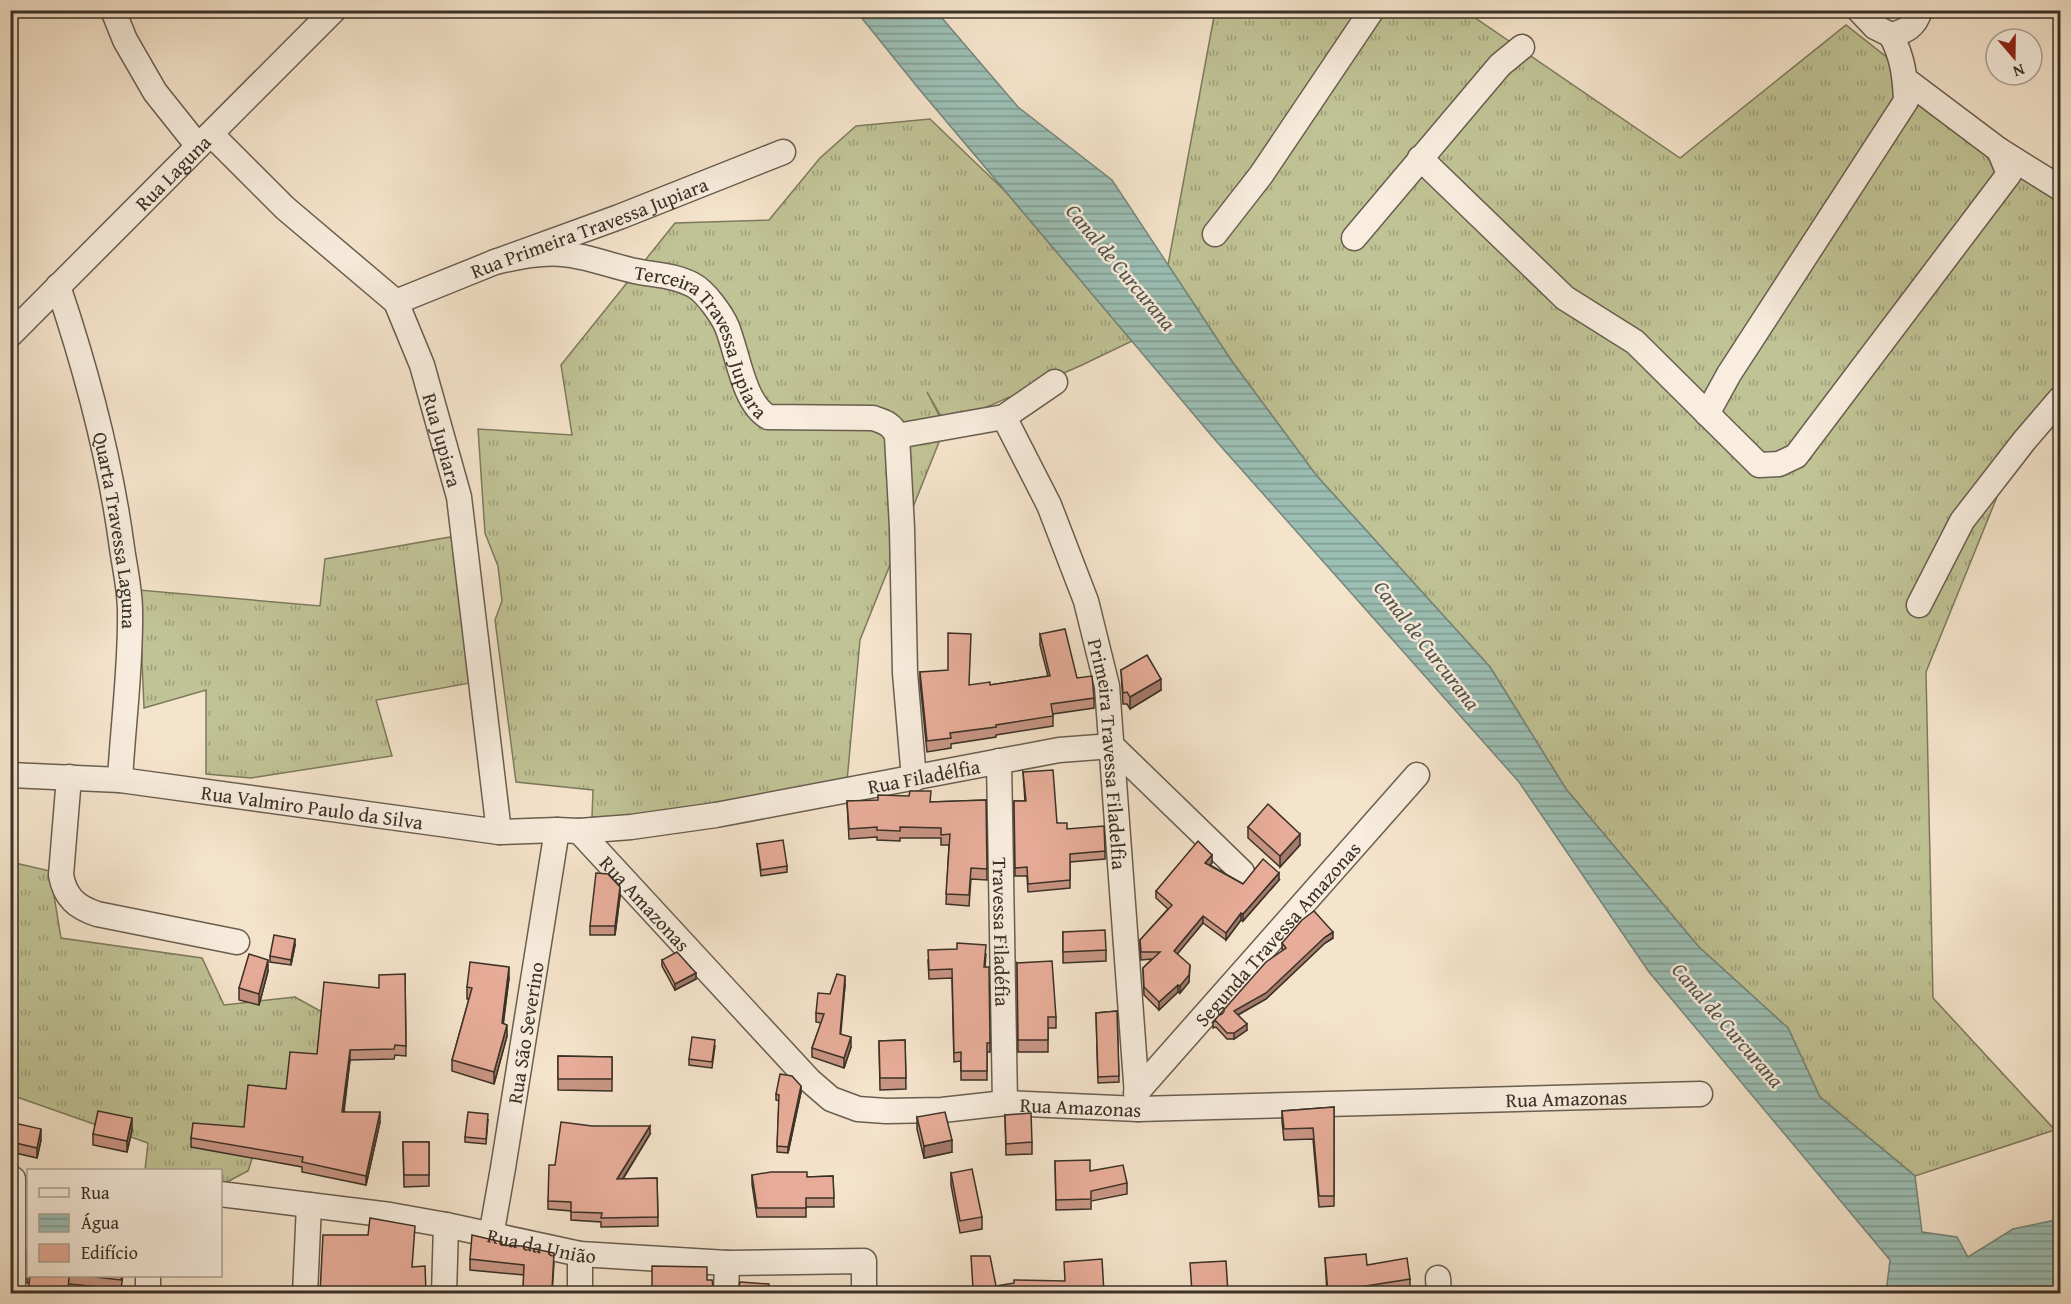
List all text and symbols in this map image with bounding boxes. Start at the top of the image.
north arrow [1984,27,2044,87]
text: N [2010,58,2028,84]
street label: Rua Laguna [128,127,217,217]
street label: Rua Primeira Travessa Jupiara [466,169,712,285]
water label: Canal de Curcurana [1059,197,1184,337]
street label: Terceira Travessa Jupiara [632,257,775,425]
street label: Rua Jupiara [416,389,470,491]
street label: Quarta Travessa Laguna [86,429,145,630]
water label: Canal de Curcurana [1366,573,1488,717]
street label: Primeira Travessa Filadelfia [1081,635,1135,871]
street label: Rua Filadélfia [865,751,983,801]
street label: Rua Valmiro Paulo da Silva [199,777,425,836]
street label: Segunda Travessa Amazonas [1187,834,1367,1032]
street label: Rua Amazonas [594,848,697,958]
street label: Travessa Filadéfia [986,857,1018,1007]
water label: Canal de Curcurana [1665,955,1792,1095]
street label: Rua São Severino [499,960,550,1106]
street label: Rua Amazonas [1505,1081,1628,1114]
street label: Rua Amazonas [1019,1089,1142,1124]
legend [27,1169,222,1277]
text: Rua [81,1179,110,1206]
text: Água [81,1209,120,1236]
street label: Rua da União [485,1220,597,1269]
text: Edifício [81,1239,138,1266]

